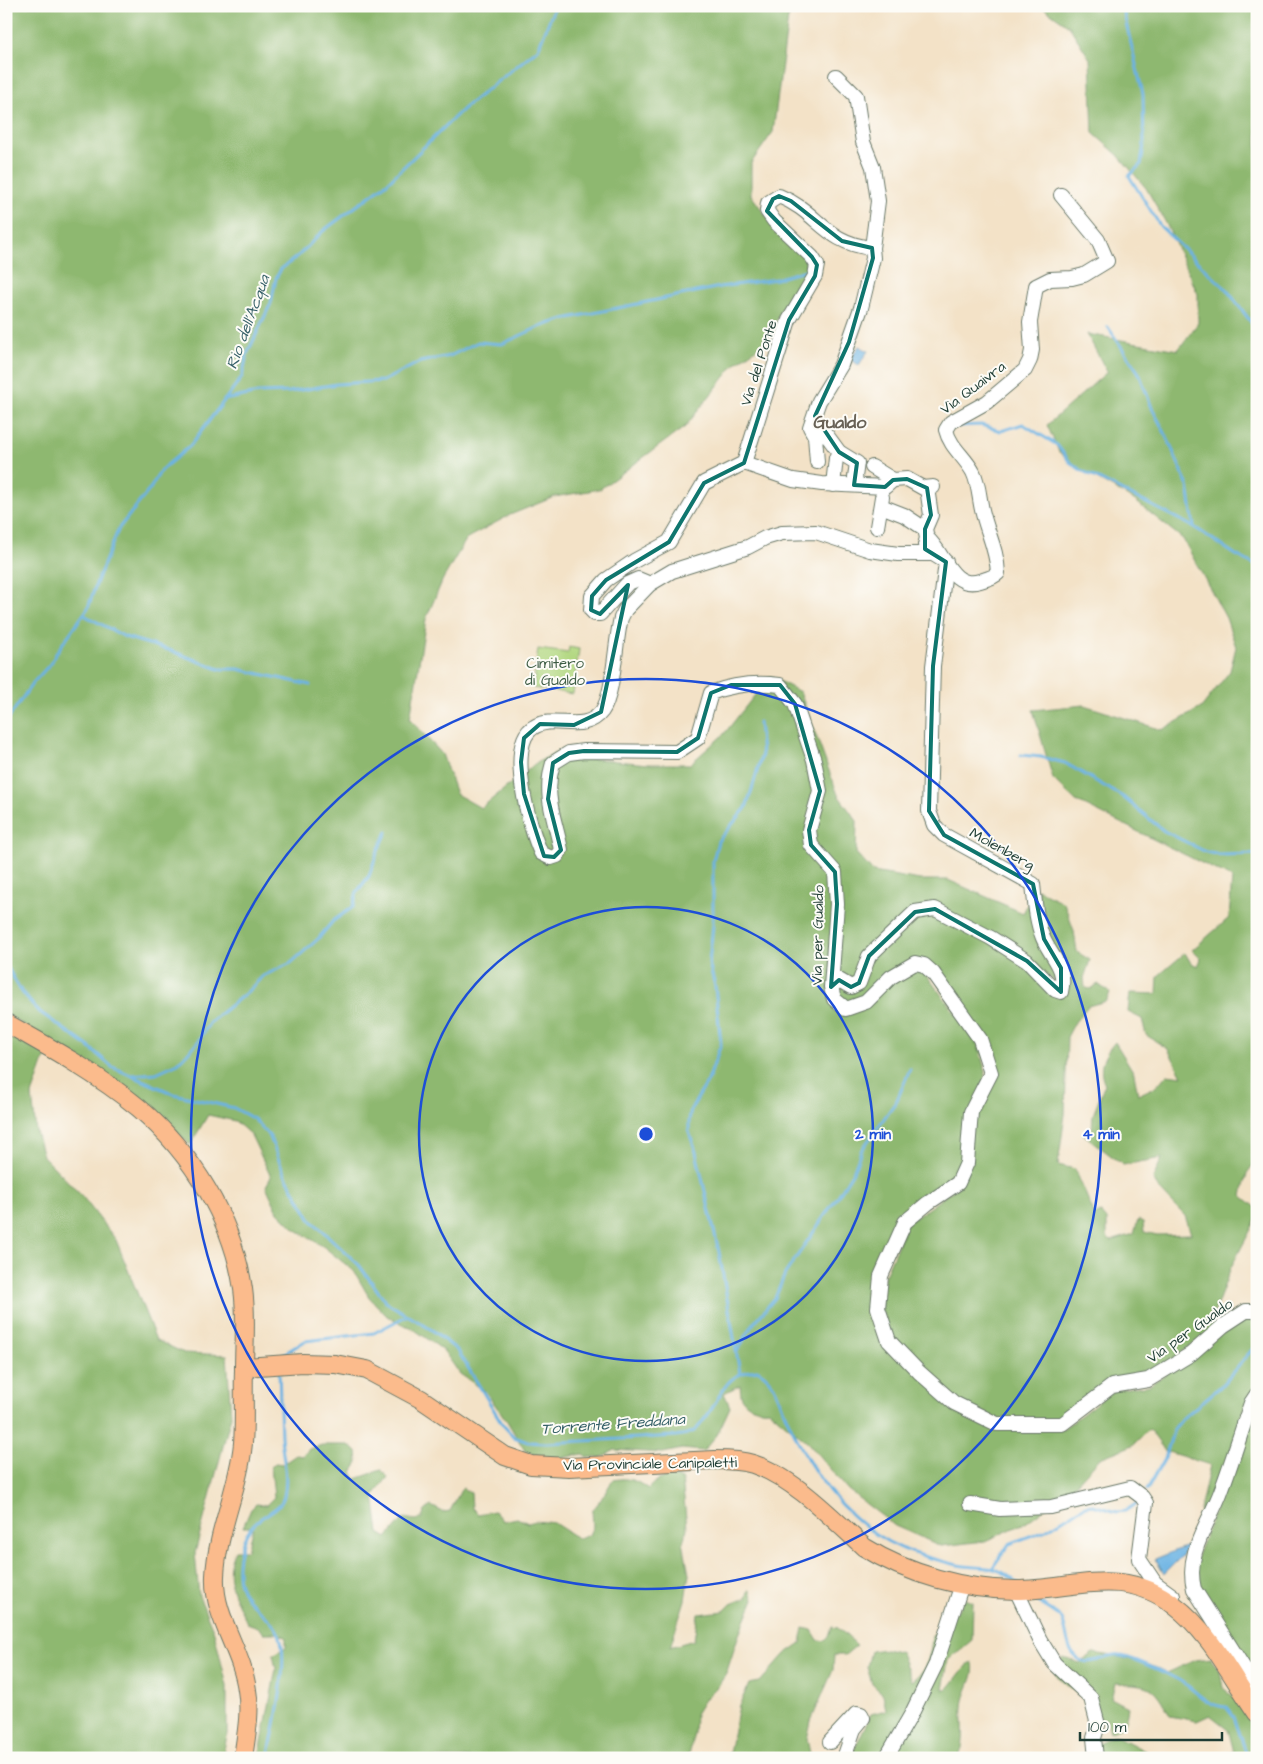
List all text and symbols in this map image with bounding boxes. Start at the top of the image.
water label: Rio dell'Acqua [221,271,275,372]
street label: Via del Ponte [735,317,783,409]
street label: Via Quaivra [936,356,1010,420]
district label: Gualdo [814,410,867,435]
park label: Cimitero di Gualdo [525,653,586,691]
street label: Molenberg [965,823,1039,876]
street label: Via per Gualdo [807,884,829,985]
text: 2 min [854,1124,892,1145]
text: 4 min [1082,1124,1120,1145]
centre of rings [637,1125,655,1143]
street label: Via per Gualdo [1143,1293,1238,1368]
water label: Torrente Freddana [540,1408,686,1440]
street label: Via Provinciale Canipaletti [563,1452,738,1476]
scale bar [1080,1709,1223,1741]
text: 100 m [1088,1717,1127,1738]

